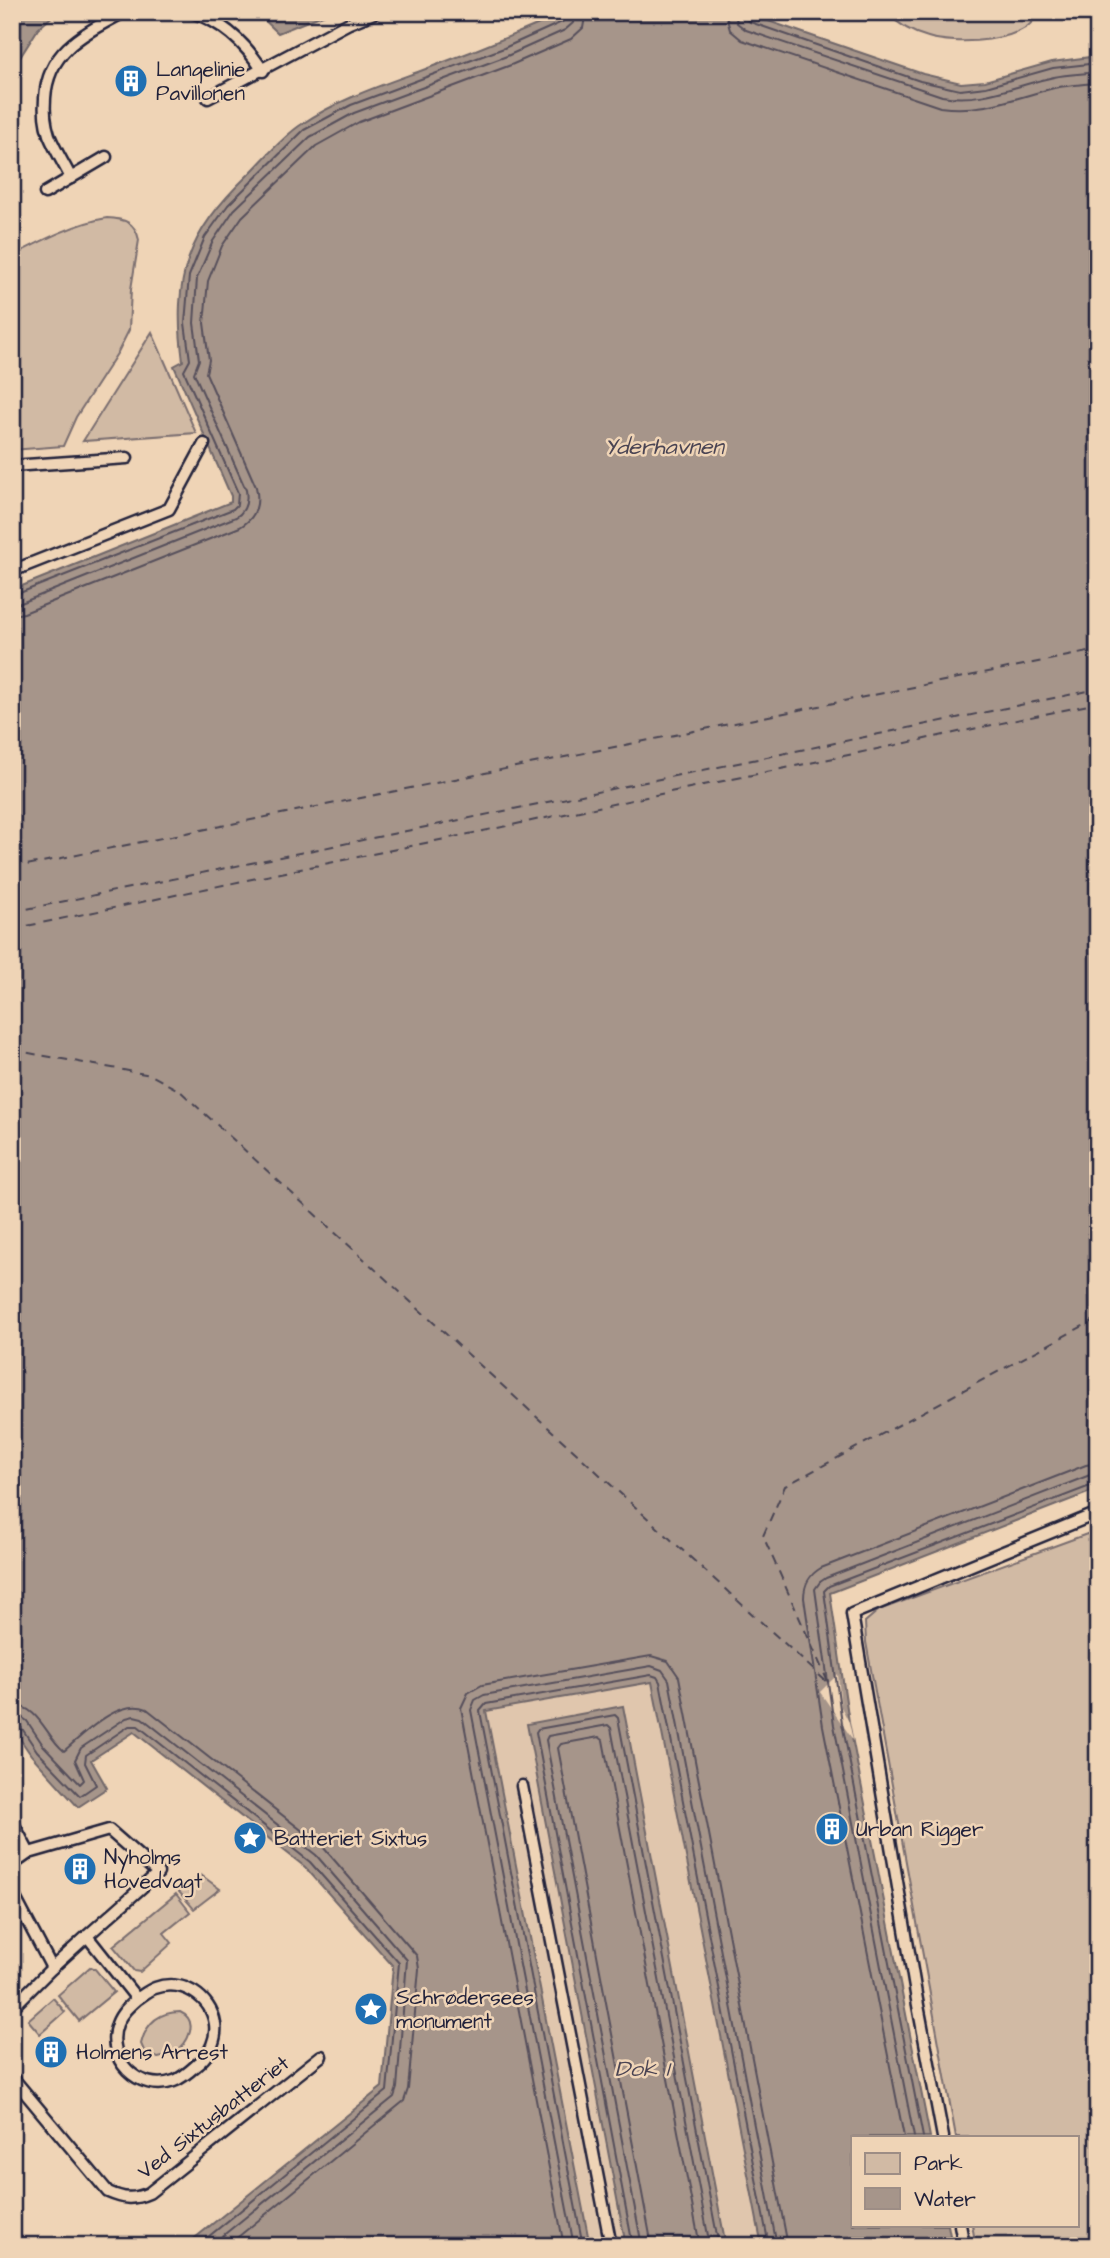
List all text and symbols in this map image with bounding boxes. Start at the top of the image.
place label: Langelinie Pavillonen [156,55,245,108]
building icon: Langelinie Pavillonen [112,62,150,100]
water label: Yderhavnen [604,431,726,463]
building icon: Urban Rigger [813,1810,851,1848]
place label: Urban Rigger [856,1815,984,1846]
place icon: Batteriet Sixtus [231,1819,269,1857]
place label: Batteriet Sixtus [274,1824,427,1853]
place label: Nyholms Hovedvagt [104,1843,203,1898]
building icon: Nyholms Hovedvagt [61,1850,99,1888]
place label: Schrødersees monument [396,1983,534,2036]
place icon: Schrødersees monument [352,1990,390,2028]
building icon: Holmens Arrest [32,2033,70,2071]
place label: Holmens Arrest [76,2038,229,2067]
street label: Ved Sixtusbatteriet [131,2049,296,2186]
water label: Dok 1 [615,2053,672,2085]
legend [851,2136,1078,2226]
text: Park [914,2149,963,2178]
text: Water [914,2185,976,2214]

